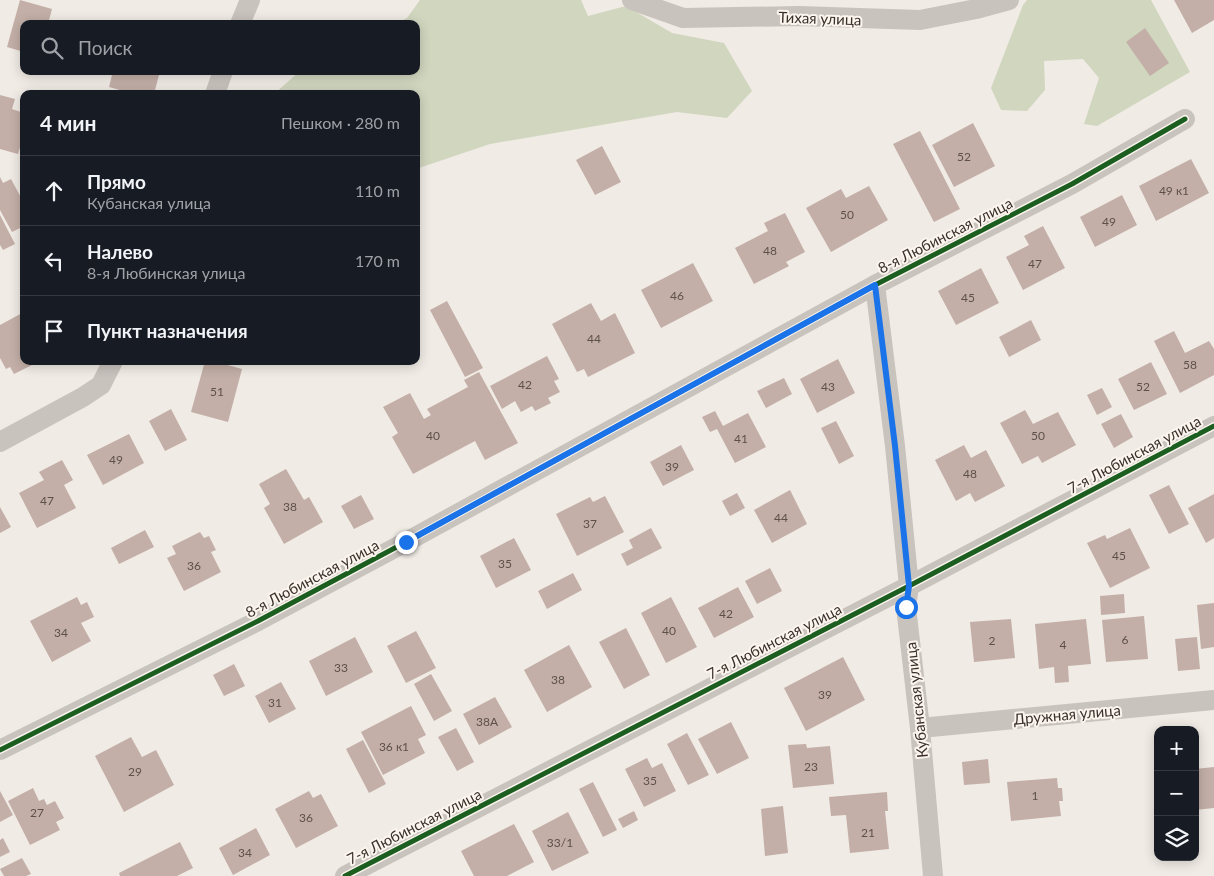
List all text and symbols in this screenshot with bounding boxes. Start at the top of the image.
street label: Тихая улица [778,8,862,28]
search box [20,20,420,75]
icon: search [38,34,66,62]
text: Поиск [78,36,132,59]
text: 4 мин [40,110,97,135]
text: Пешком · 280 m [281,113,400,132]
house number: 52 [957,149,971,164]
text: Прямо [87,170,146,193]
icon: ahead [40,177,68,205]
text: 110 m [355,181,400,200]
house number: 49 к1 [1159,183,1189,198]
text: Кубанская улица [87,193,211,212]
street label: 8-я Любинская улица [875,193,1015,277]
house number: 50 [840,207,854,222]
house number: 49 [1102,214,1116,229]
text: Налево [87,240,153,263]
house number: 48 [763,243,777,258]
icon: left [40,247,68,275]
text: 170 m [355,251,400,270]
house number: 47 [1028,256,1042,271]
text: 8-я Любинская улица [87,263,245,282]
house number: 46 [670,288,684,303]
house number: 45 [961,290,975,305]
icon: arrive [40,317,68,345]
text: Пункт назначения [87,319,248,342]
house number: 44 [587,331,601,346]
house number: 58 [1183,357,1197,372]
house number: 42 [518,377,532,392]
house number: 43 [821,379,835,394]
house number: 52 [1136,379,1150,394]
house number: 51 [210,384,224,399]
street label: 7-я Любинская улица [1064,411,1204,497]
house number: 40 [426,428,440,443]
house number: 50 [1031,428,1045,443]
house number: 41 [734,431,748,446]
house number: 49 [109,452,123,467]
house number: 39 [665,459,679,474]
house number: 48 [963,466,977,481]
house number: 47 [40,493,54,508]
house number: 38 [283,499,297,514]
house number: 44 [774,510,788,525]
house number: 37 [583,516,597,531]
route end [395,531,418,554]
street label: 8-я Любинская улица [242,535,382,621]
house number: 45 [1112,548,1126,563]
house number: 35 [498,556,512,571]
house number: 36 [187,558,201,573]
route start [895,596,918,619]
street label: 7-я Любинская улица [704,599,844,683]
house number: 42 [719,606,733,621]
house number: 40 [662,623,676,638]
house number: 34 [54,625,68,640]
house number: 6 [1122,632,1129,647]
house number: 2 [989,633,996,648]
house number: 4 [1060,637,1067,652]
street label: Кубанская улица [901,641,931,759]
house number: 33 [334,660,348,675]
house number: 38 [551,672,565,687]
house number: 39 [818,687,832,702]
house number: 31 [268,695,282,710]
street label: Дружная улица [1013,700,1121,728]
house number: 38А [476,714,499,729]
map controls [1154,726,1199,861]
button: + [1154,726,1199,771]
house number: 36 к1 [379,739,409,754]
house number: 23 [804,759,818,774]
house number: 29 [128,764,142,779]
button: − [1154,771,1199,816]
house number: 35 [643,773,657,788]
street label: 7-я Любинская улица [344,784,484,868]
house number: 1 [1032,788,1039,803]
house number: 27 [30,805,44,820]
house number: 36 [299,810,313,825]
button: layers [1154,816,1199,861]
house number: 21 [861,825,875,840]
house number: 33/1 [547,835,573,850]
house number: 34 [238,845,252,860]

